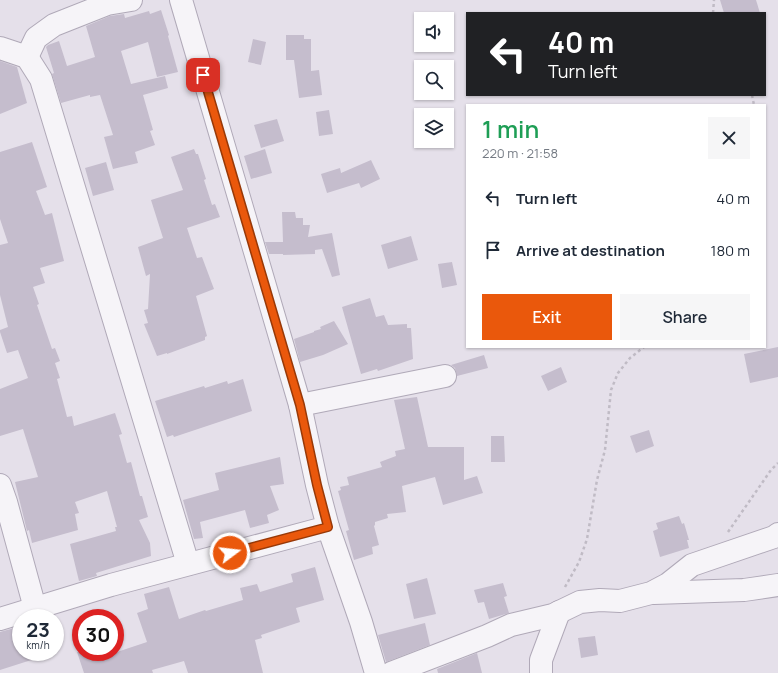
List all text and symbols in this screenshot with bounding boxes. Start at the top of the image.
map controls [414,12,454,148]
button: sound [414,12,454,52]
text: 40 m [548,23,614,61]
icon: left [482,28,534,80]
pin [186,58,220,92]
text: Turn left [548,59,618,83]
button: search [414,60,454,100]
icon: arrive [192,64,214,86]
button: layers [414,108,454,148]
text: 1 min [482,112,539,145]
button: close [708,117,750,159]
text: 220 m · 21:58 [482,144,558,162]
icon: left [482,187,504,209]
text: Turn left [516,188,578,209]
text: 40 m [716,188,750,209]
icon: arrive [482,239,504,261]
text: Arrive at destination [516,240,665,261]
text: 180 m [711,240,750,261]
button: Exit [482,294,612,340]
button: Share [620,294,750,340]
position arrow [209,532,251,574]
speed limit sign: 30 [72,609,124,661]
text: 23 [26,616,50,643]
text: km/h [26,638,50,652]

